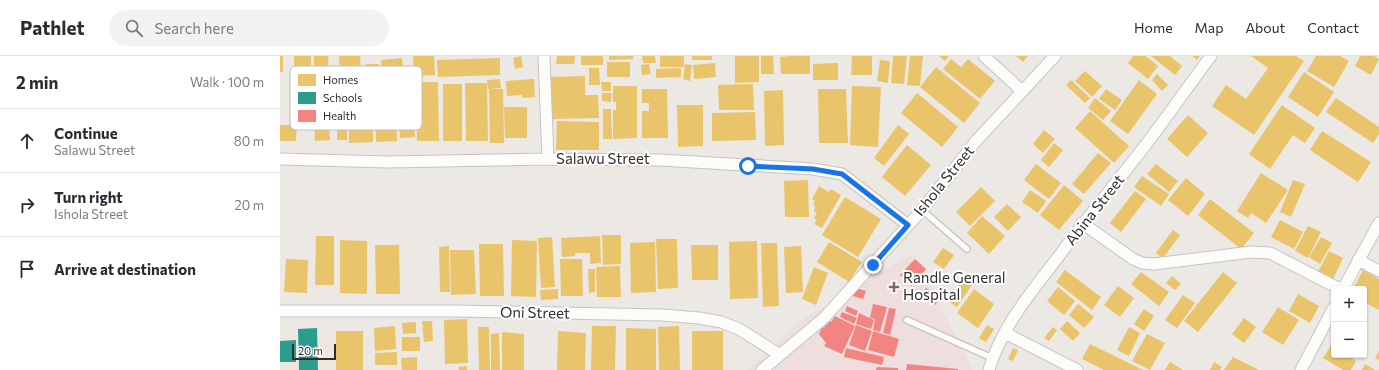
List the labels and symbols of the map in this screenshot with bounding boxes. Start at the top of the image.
legend [290,66,422,130]
text: Homes [323,73,358,86]
text: Schools [323,91,362,104]
text: Health [323,109,356,122]
street label: Ishola Street [909,141,977,219]
street label: Salawu Street [556,149,650,167]
route start [739,157,757,175]
street label: Abina Street [1061,170,1127,248]
route end [864,256,882,274]
place label: Randle General Hospital [903,268,1006,303]
marker: Randle General Hospital [888,281,900,293]
street label: Oni Street [500,302,570,322]
scale bar [292,342,336,361]

